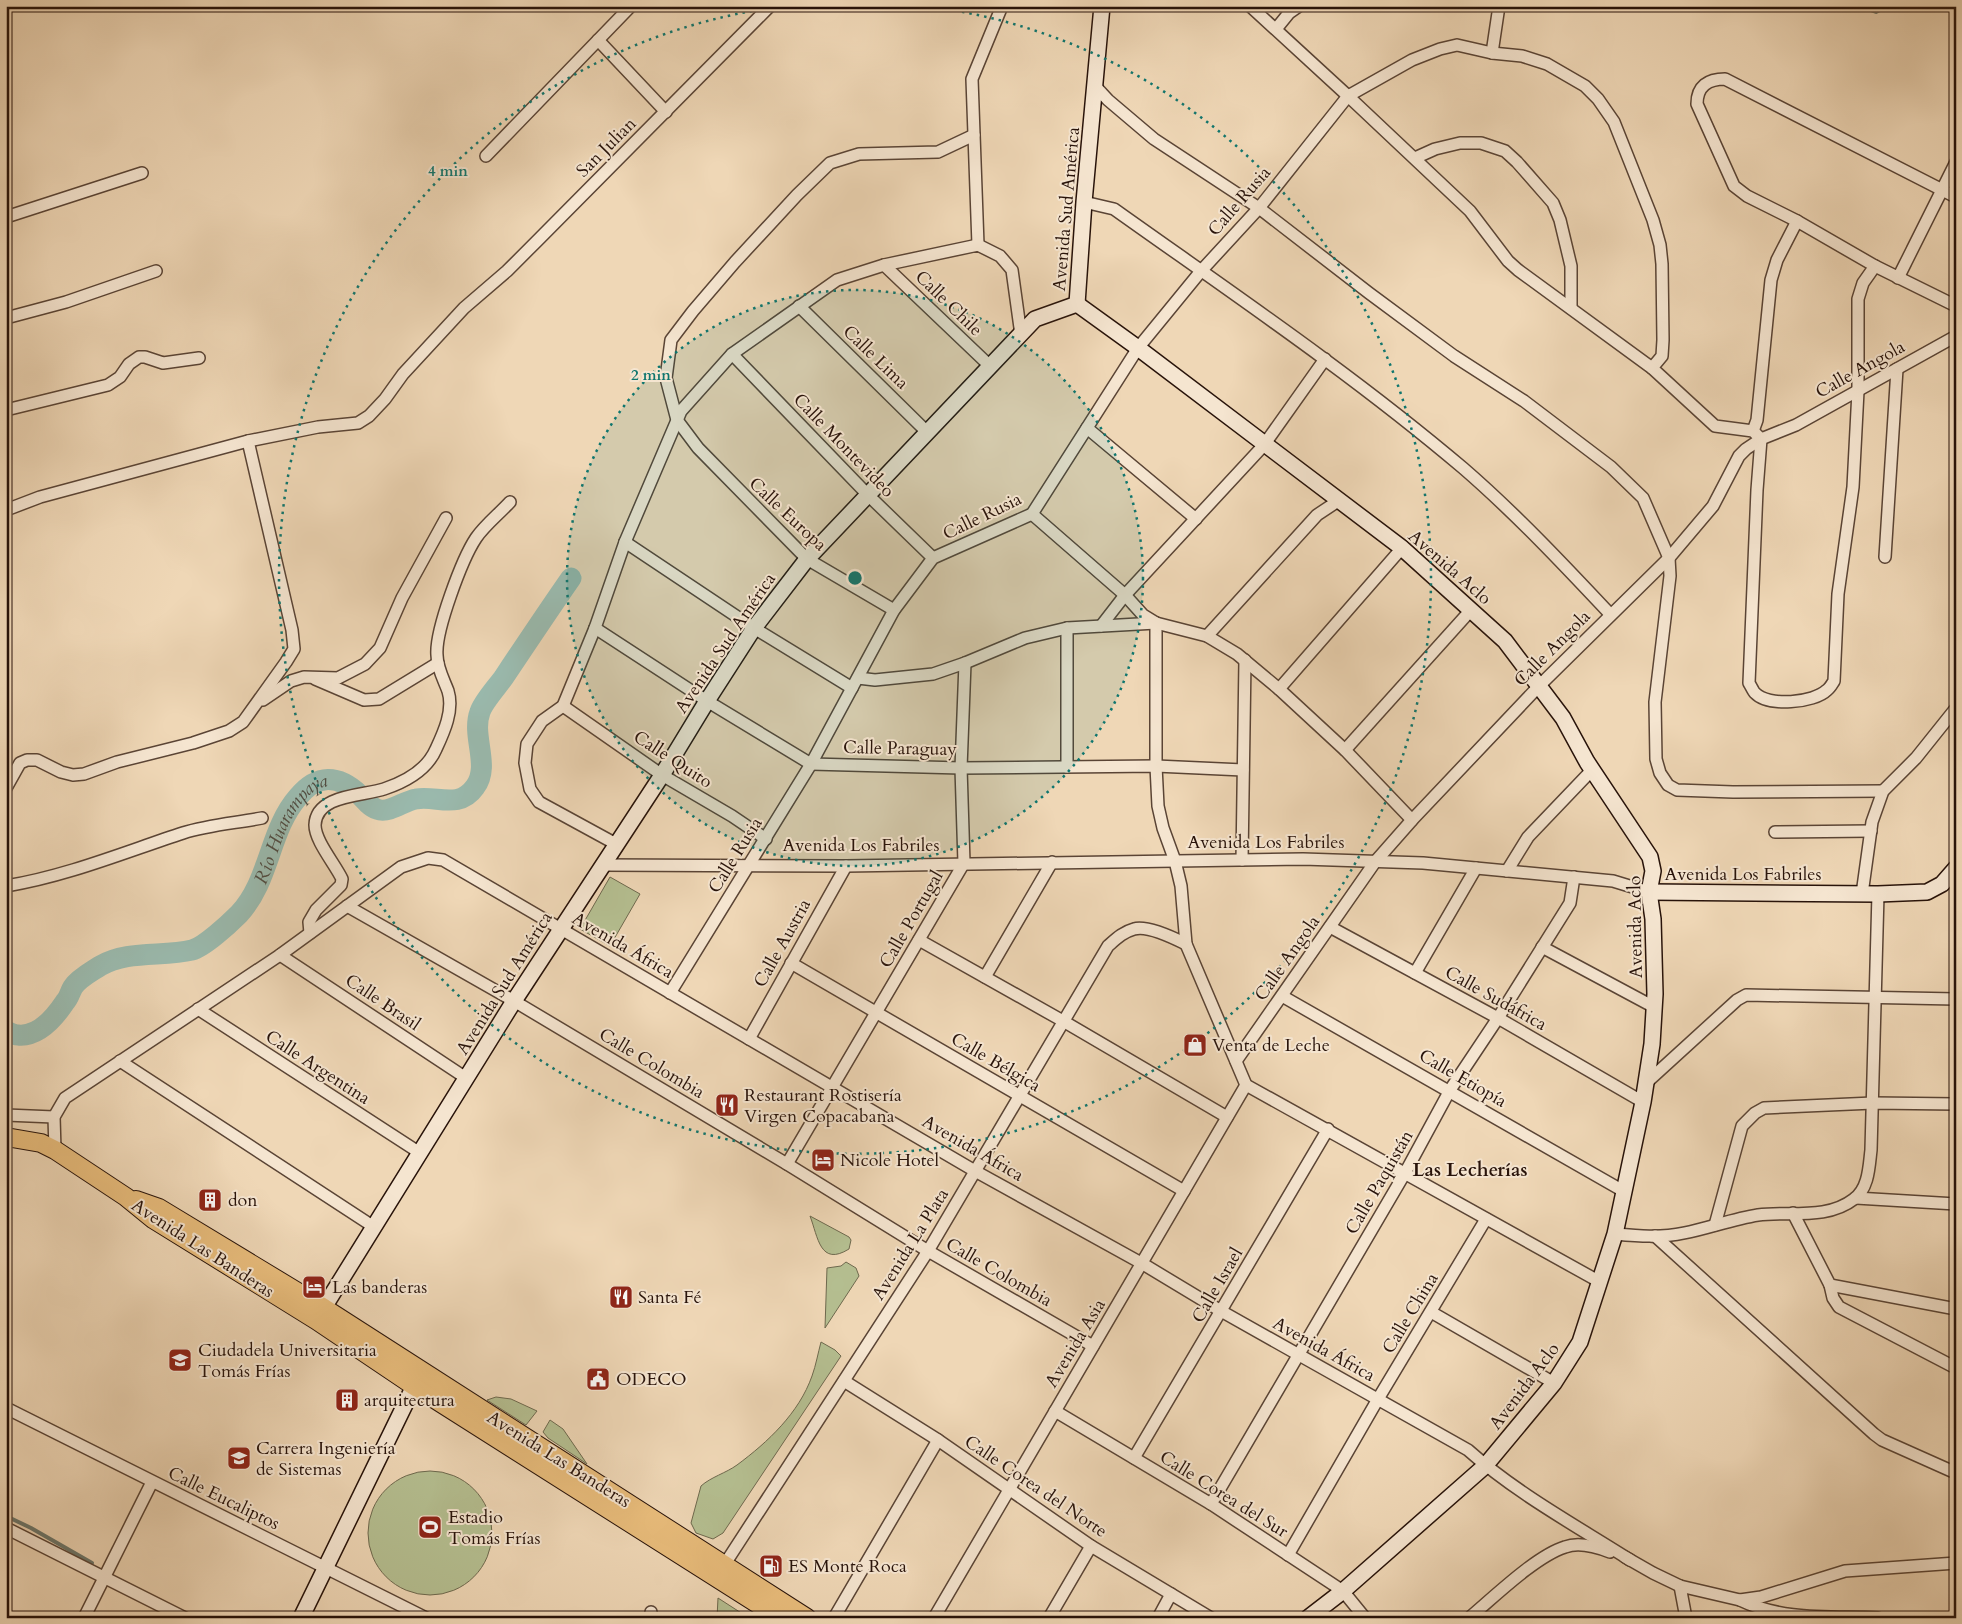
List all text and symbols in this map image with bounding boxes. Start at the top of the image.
street label: San Julian [571,111,642,183]
street label: Avenida Sud América [1047,126,1086,292]
text: 4 min [428,161,468,181]
street label: Calle Rusia [1202,161,1277,242]
street label: Calle Chile [909,265,988,342]
street label: Calle Lima [837,320,914,395]
street label: Calle Angola [1811,334,1910,404]
text: 2 min [631,365,671,385]
street label: Calle Montevideo [787,388,900,503]
street label: Calle Europa [743,472,832,557]
street label: Calle Rusia [939,487,1026,546]
street label: Avenida Aclo [1403,524,1497,611]
street label: Avenida Sud América [669,568,782,719]
centre of rings [846,569,864,587]
street label: Calle Angola [1509,604,1596,692]
street label: Calle Quito [628,725,717,794]
street label: Calle Paraguay [843,735,958,762]
water label: Río Huarampaya [248,767,330,888]
street label: Calle Rusia [702,812,769,898]
street label: Avenida Los Fabriles [1187,830,1345,855]
street label: Avenida Los Fabriles [782,833,940,858]
street label: Avenida Los Fabriles [1664,862,1822,887]
street label: Calle Portugal [873,866,950,973]
street label: Avenida Aclo [1622,875,1649,979]
street label: Calle Austria [748,894,817,992]
street label: Avenida África [567,906,678,985]
street label: Avenida Sud América [450,907,559,1060]
street label: Calle Angola [1249,910,1326,1006]
street label: Calle Sudáfrica [1440,960,1551,1037]
street label: Calle Brasil [340,968,426,1037]
street label: Calle Colombia [594,1022,709,1105]
street label: Calle Argentina [260,1024,375,1111]
street label: Calle Bélgica [946,1027,1045,1098]
shop icon: Venta de Leche [1182,1032,1208,1058]
place label: Venta de Leche [1212,1033,1330,1058]
street label: Calle Etiopía [1414,1043,1512,1114]
place label: Restaurant Rostisería Virgen Copacabana [744,1083,902,1129]
restaurant icon: Restaurant Rostisería Virgen Copacabana [714,1092,740,1118]
street label: Avenida África [917,1109,1028,1188]
street label: Calle Paquistán [1340,1125,1420,1239]
hotel icon: Nicole Hotel [810,1147,836,1173]
place label: Nicole Hotel [840,1148,940,1173]
district label: Las Lecherías [1413,1157,1527,1183]
street label: Avenida La Plata [866,1183,955,1305]
building icon: don [197,1187,223,1213]
place label: don [228,1188,258,1213]
street label: Avenida Las Banderas [127,1193,279,1304]
street label: Calle Colombia [941,1232,1057,1313]
street label: Calle Israel [1186,1243,1249,1327]
street label: Calle China [1376,1268,1445,1358]
hotel icon: Las banderas [301,1274,327,1300]
place label: Las banderas [332,1275,427,1300]
restaurant icon: Santa Fé [608,1284,634,1310]
place label: Santa Fé [638,1285,702,1310]
street label: Avenida Asia [1039,1294,1112,1392]
street label: Avenida África [1268,1311,1380,1388]
street label: Avenida Aclo [1483,1337,1566,1435]
place label: Ciudadela Universitaria Tomás Frías [198,1338,377,1384]
school or university icon: Ciudadela Universitaria Tomás Frías [167,1347,193,1373]
public building icon: ODECO [585,1366,611,1392]
place label: ODECO [616,1367,687,1392]
building icon: arquitectura [334,1387,360,1413]
place label: arquitectura [364,1388,455,1413]
street label: Avenida Las Banderas [482,1405,636,1514]
street label: Calle Corea del Norte [959,1429,1112,1544]
place label: Carrera Ingeniería de Sistemas [256,1436,396,1482]
school or university icon: Carrera Ingeniería de Sistemas [226,1445,252,1471]
street label: Calle Corea del Sur [1155,1445,1293,1544]
street label: Calle Eucaliptos [164,1461,284,1536]
place label: Estadio Tomás Frías [448,1505,540,1551]
sports icon: Estadio Tomás Frías [417,1514,443,1540]
fuel station icon: ES Monte Roca [758,1553,784,1579]
place label: ES Monte Roca [788,1554,907,1579]

